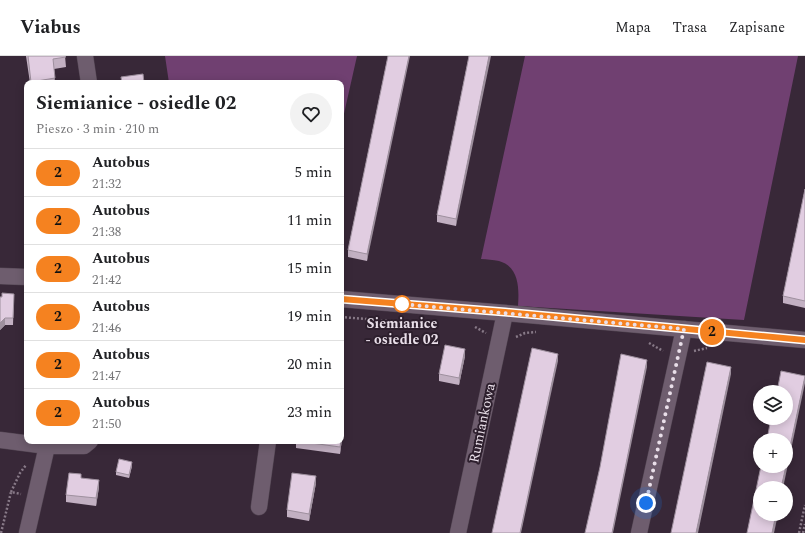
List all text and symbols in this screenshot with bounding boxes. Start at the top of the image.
text: Viabus [20,13,81,42]
text: Mapa [615,17,651,38]
text: Trasa [673,17,707,38]
text: Zapisane [729,17,785,38]
text: Siemianice - osiedle 02 [36,89,236,118]
button: heart [290,93,332,135]
text: Pieszo · 3 min · 210 m [36,119,159,139]
text: Autobus [92,151,150,174]
text: 5 min [294,161,332,184]
text: 2 [54,162,62,183]
text: 21:32 [92,174,121,194]
text: Autobus [92,199,150,222]
text: 11 min [287,209,332,232]
text: 2 [54,210,62,231]
text: 21:38 [92,222,121,242]
text: Autobus [92,247,150,270]
text: 15 min [287,257,332,280]
text: 2 [54,258,62,279]
text: 21:42 [92,270,121,290]
text: Autobus [92,295,150,318]
marker: Siemianice - osiedle 02 [393,295,411,313]
text: 19 min [287,305,332,328]
text: 2 [54,306,62,327]
place label: Siemianice - osiedle 02 [365,313,439,350]
text: 21:46 [92,318,121,338]
line badge: 2 [699,319,725,345]
text: 2 [708,321,716,342]
text: Autobus [92,343,150,366]
text: 20 min [287,353,332,376]
text: 2 [54,354,62,375]
text: 21:47 [92,366,121,386]
street label: Rumiankowa [463,381,501,465]
map controls [753,385,793,521]
button: layers [753,385,793,425]
text: Autobus [92,391,150,414]
text: 23 min [287,401,332,424]
text: 2 [54,402,62,423]
text: 21:50 [92,414,121,434]
button: + [753,433,793,473]
button: − [753,481,793,521]
your location [636,493,656,513]

